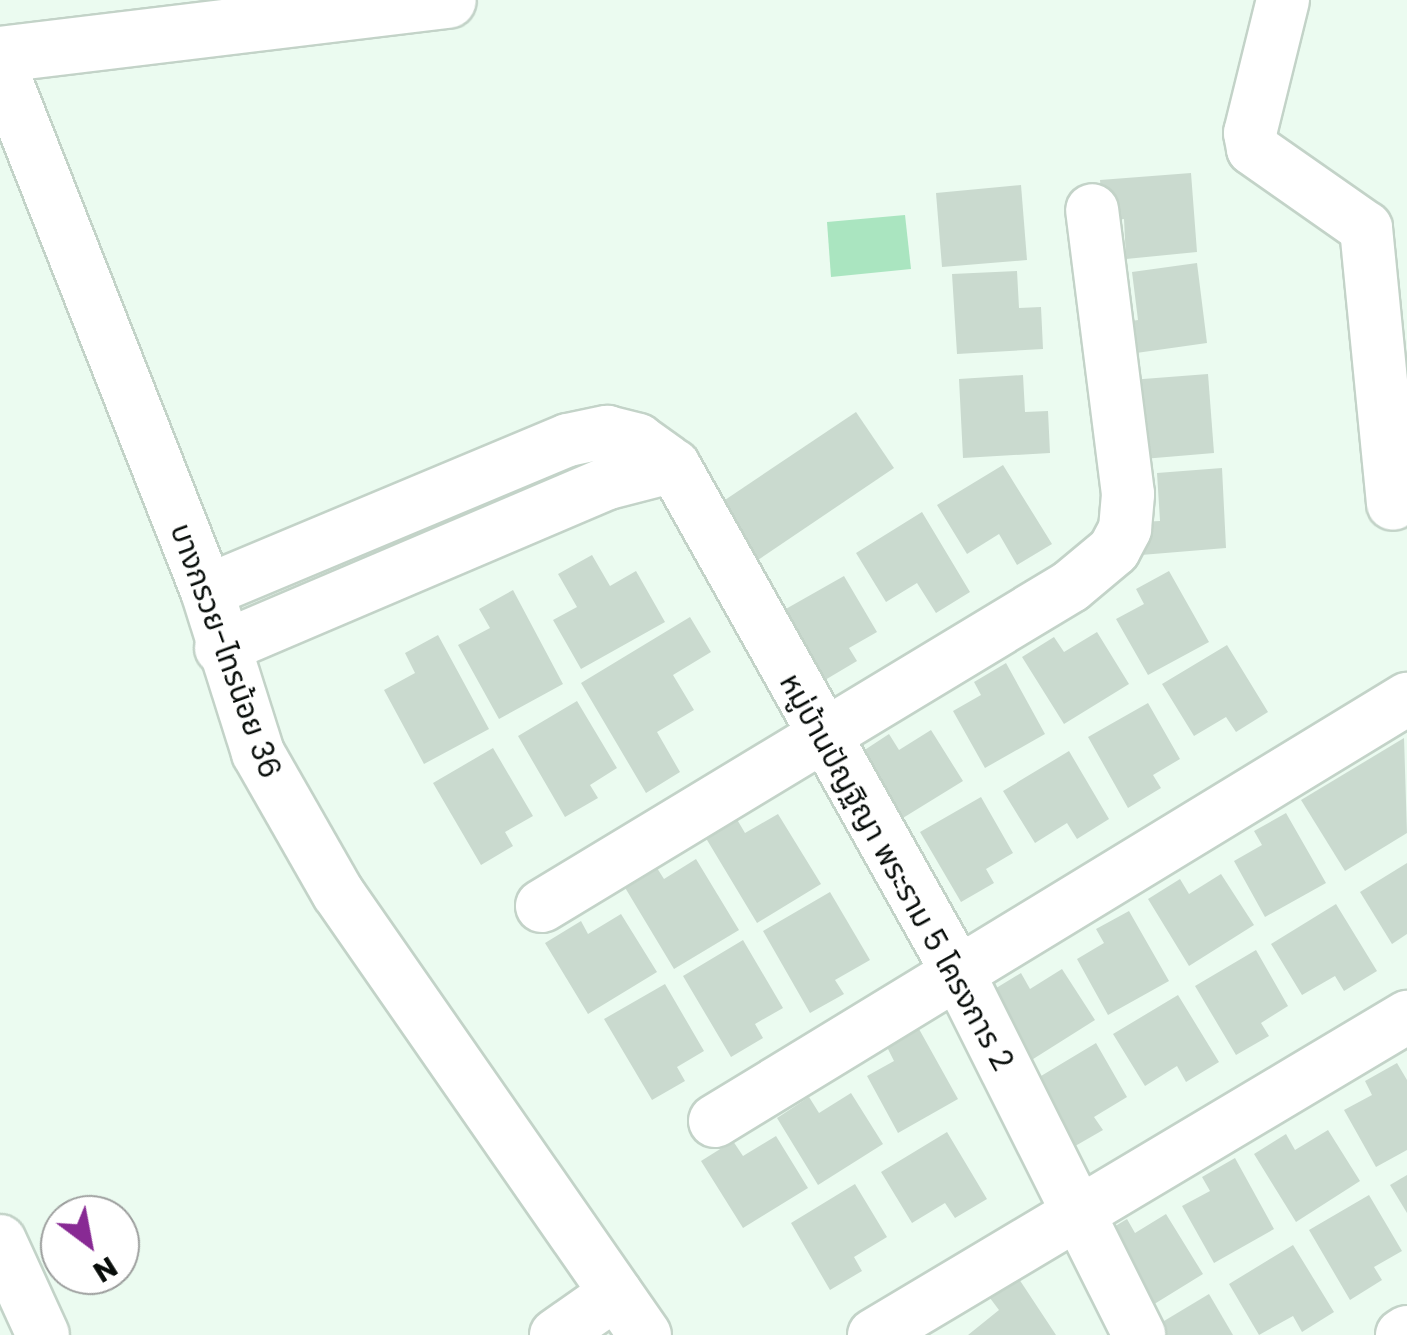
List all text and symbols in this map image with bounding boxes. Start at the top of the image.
street label: บางกรวย-ไทรน้อย 36 [162,519,288,783]
street label: หมู่บ้านปัญฐิญา พระราม 5 โครงการ 2 [772,667,1020,1077]
north arrow [40,1195,140,1295]
text: N [86,1247,124,1291]

